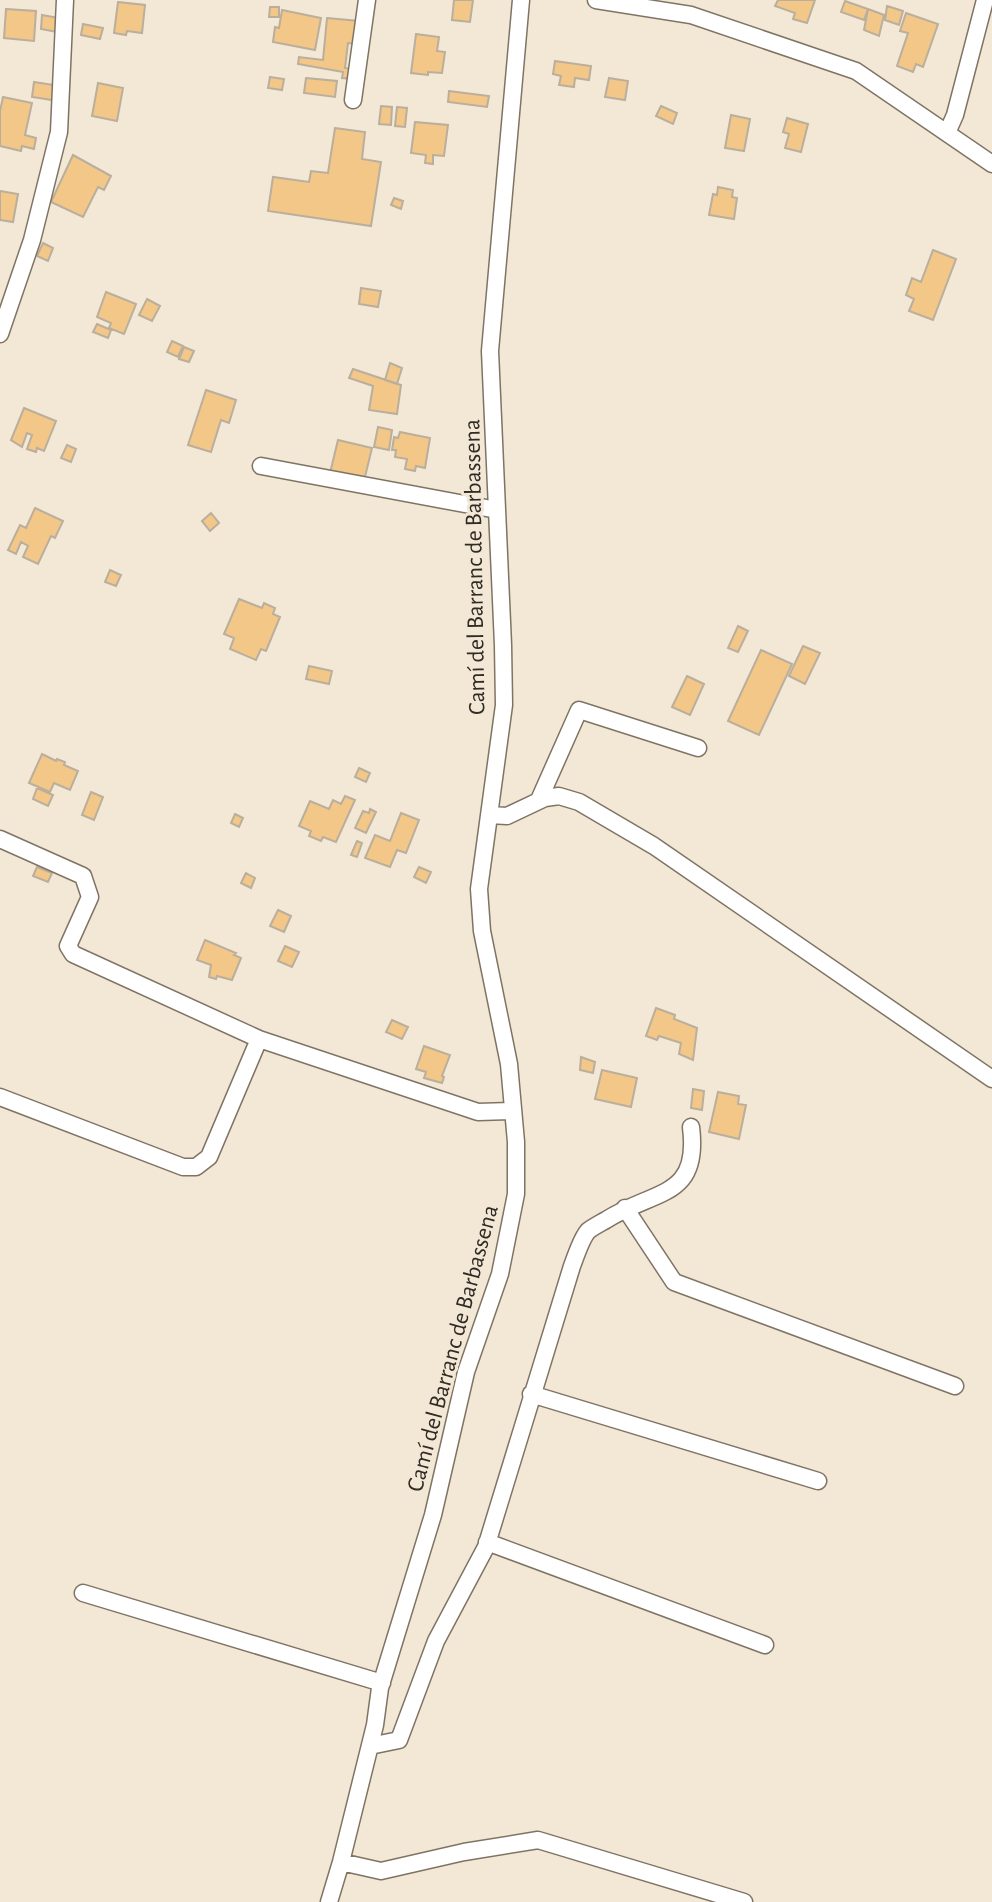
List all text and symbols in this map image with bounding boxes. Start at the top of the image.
street label: Camí del Barranc de Barbassena [460,419,490,715]
street label: Camí del Barranc de Barbassena [403,1202,503,1494]

